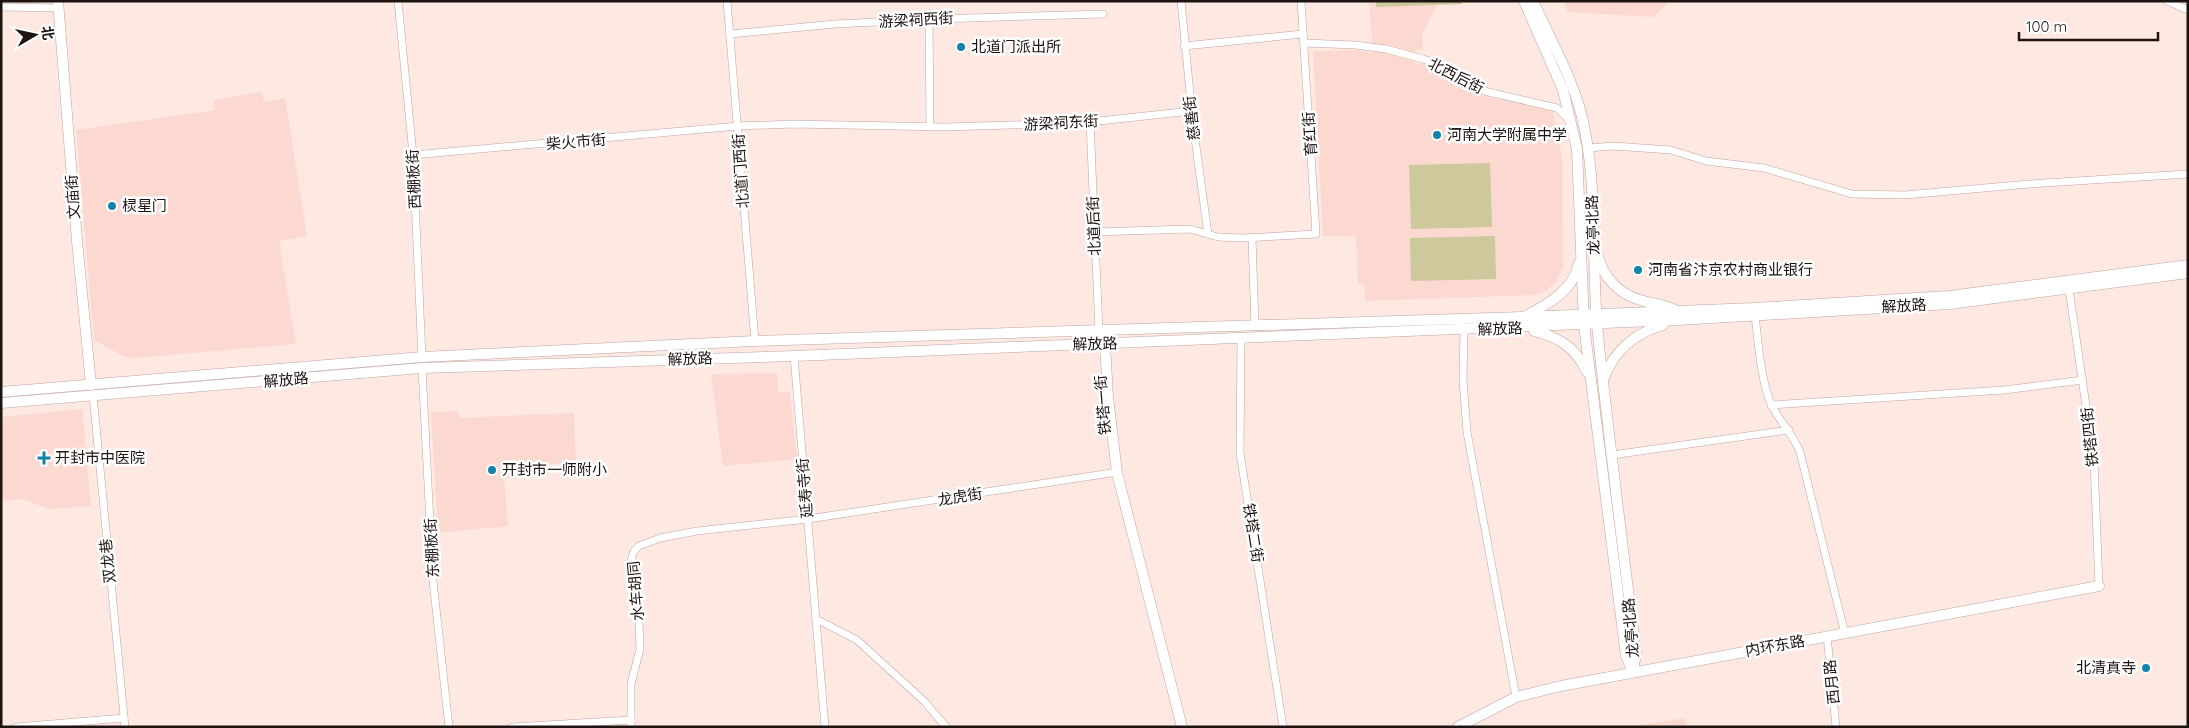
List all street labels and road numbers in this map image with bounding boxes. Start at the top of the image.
street label: 游梁祠西街 [878,8,954,31]
street label: 北西后街 [1425,53,1487,98]
street label: 慈善街 [1179,95,1204,142]
street label: 游梁祠东街 [1023,111,1099,134]
street label: 育红街 [1298,111,1321,157]
street label: 柴火市街 [545,129,607,154]
street label: 北道门西街 [728,133,753,209]
street label: 西棚板街 [402,149,425,209]
street label: 文庙街 [61,174,84,220]
street label: 龙亭北路 [1582,195,1603,255]
street label: 北道后街 [1083,196,1104,256]
street label: 解放路 [1881,295,1927,316]
street label: 解放路 [1477,318,1523,339]
street label: 解放路 [1072,334,1118,353]
street label: 解放路 [667,348,713,369]
street label: 解放路 [263,368,309,391]
street label: 铁塔一街 [1090,374,1115,436]
street label: 铁塔四街 [2077,406,2102,468]
street label: 延寿寺街 [792,457,817,519]
street label: 龙虎街 [936,484,984,509]
street label: 铁塔二街 [1239,502,1268,564]
street label: 东棚板街 [420,518,443,578]
street label: 双龙巷 [96,538,119,584]
street label: 水车胡同 [623,560,648,622]
street label: 龙亭北路 [1618,597,1643,659]
street label: 内环东路 [1744,631,1806,660]
street label: 西月路 [1820,659,1843,705]

